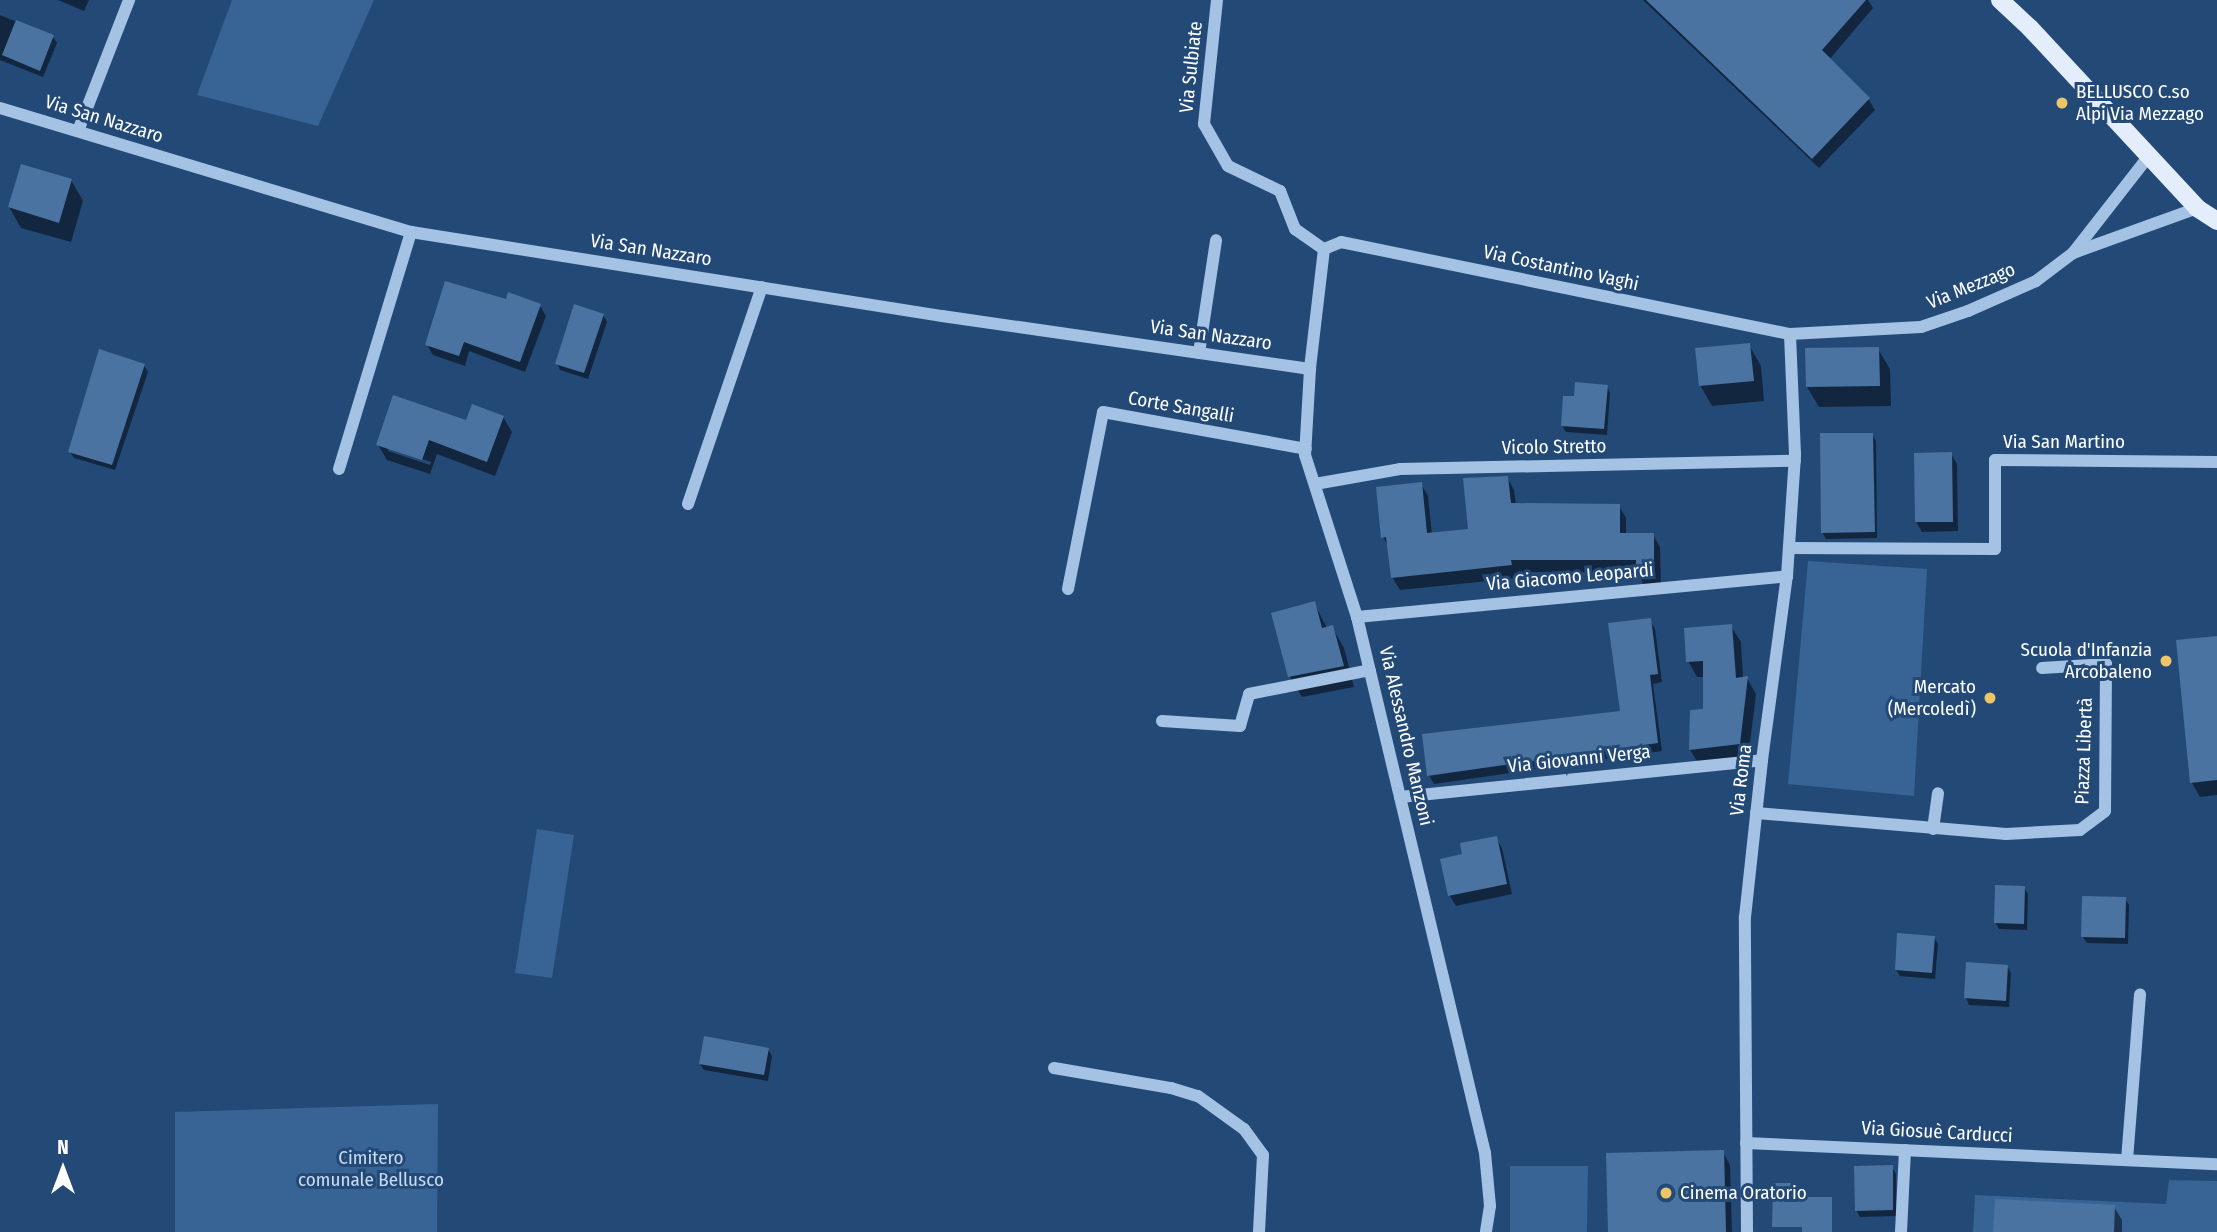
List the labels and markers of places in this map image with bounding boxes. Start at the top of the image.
place label: BELLUSCO C.so Alpi Via Mezzago [2076,81,2204,125]
marker: BELLUSCO C.so Alpi Via Mezzago [2054,95,2070,111]
place label: Scuola d'Infanzia Arcobaleno [2021,639,2152,683]
marker: Scuola d'Infanzia Arcobaleno [2158,653,2174,669]
place label: Mercato (Mercoledì) [1888,676,1976,720]
marker: Mercato (Mercoledì) [1982,690,1998,706]
place label: Cinema Oratorio [1680,1182,1807,1204]
marker: Cinema Oratorio [1658,1185,1674,1201]

